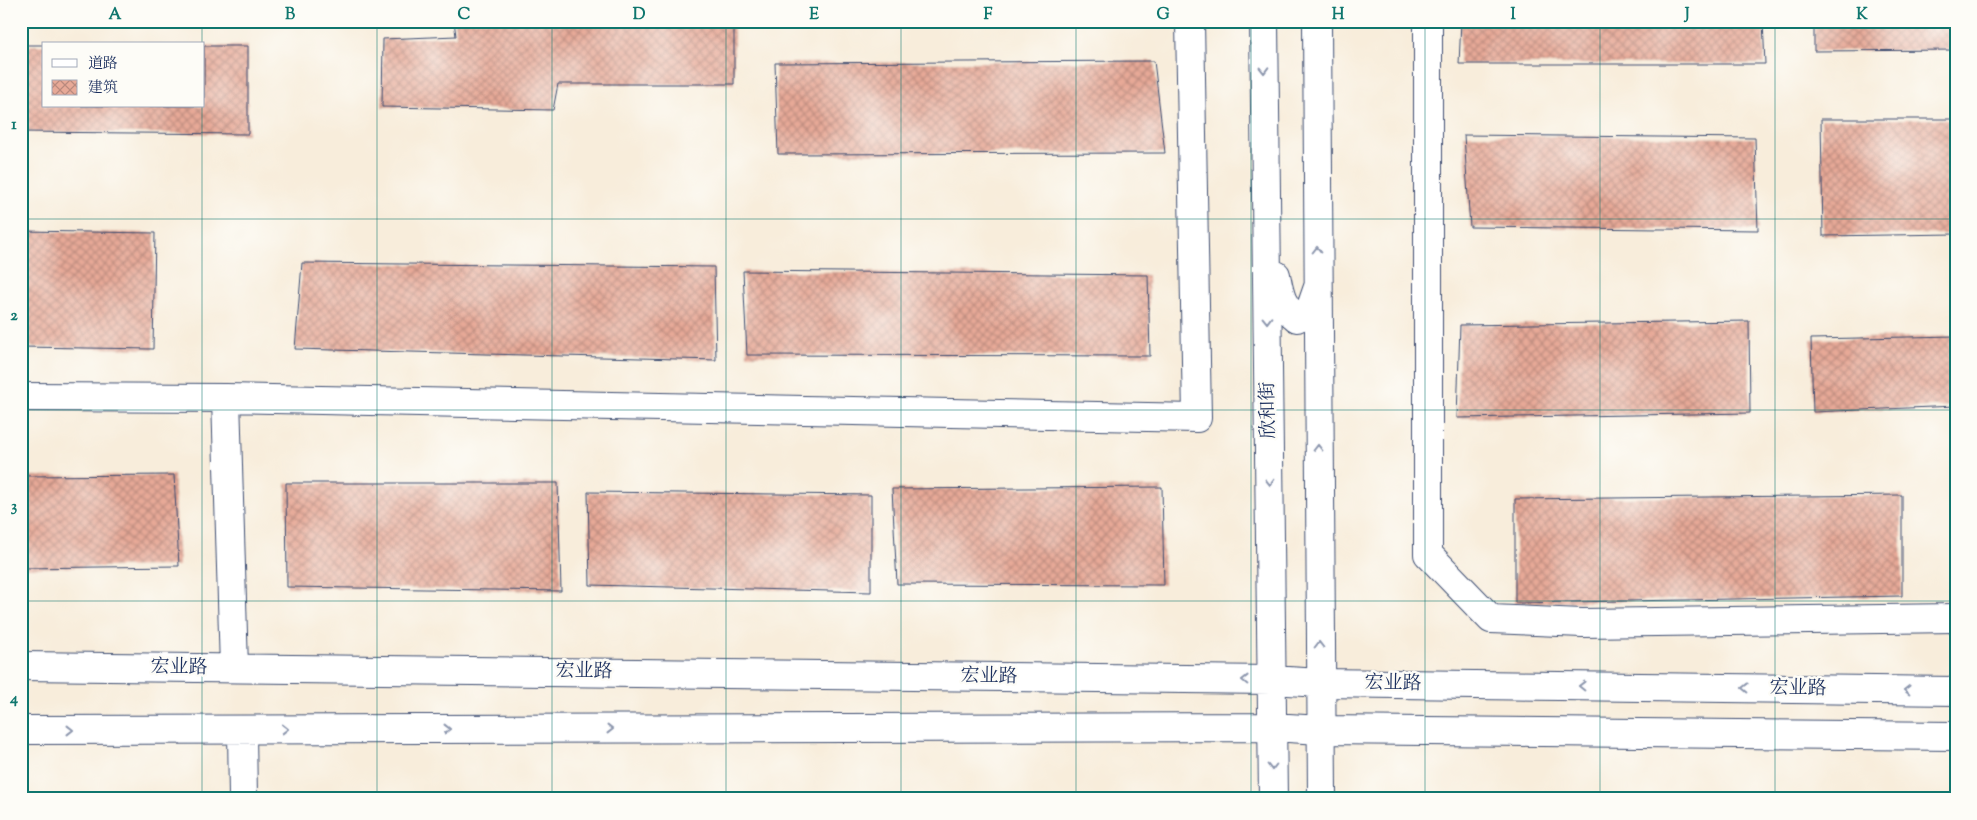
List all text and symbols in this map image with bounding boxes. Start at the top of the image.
text: A [109,4,122,27]
text: B [285,4,295,27]
text: C [458,4,471,27]
text: D [633,4,646,27]
text: E [809,4,819,27]
text: F [984,4,993,27]
text: G [1156,4,1170,27]
text: H [1332,4,1345,27]
text: I [1510,4,1516,27]
text: J [1683,4,1690,27]
text: K [1856,4,1868,27]
legend [42,42,205,108]
text: 道路 [88,54,118,75]
one-way arrow [1259,66,1269,74]
text: 建筑 [88,78,118,99]
text: 1 [11,114,17,137]
one-way arrow [1312,246,1322,254]
text: 2 [10,305,18,328]
one-way arrow [1262,316,1273,324]
street label: 欣和街 [1255,381,1283,439]
one-way arrow [1313,443,1323,451]
one-way arrow [1264,479,1275,487]
text: 3 [11,496,18,519]
one-way arrow [1314,641,1325,649]
street label: 宏业路 [150,654,208,682]
street label: 宏业路 [555,658,613,686]
street label: 宏业路 [960,663,1018,691]
street label: 宏业路 [1364,670,1422,698]
one-way arrow [1240,675,1248,685]
street label: 宏业路 [1769,675,1827,703]
one-way arrow [1578,681,1586,691]
one-way arrow [1740,683,1748,693]
one-way arrow [1903,685,1910,695]
text: 4 [9,688,18,711]
one-way arrow [282,724,289,734]
one-way arrow [444,724,452,734]
one-way arrow [606,724,614,734]
one-way arrow [66,725,74,735]
one-way arrow [1267,764,1277,772]

